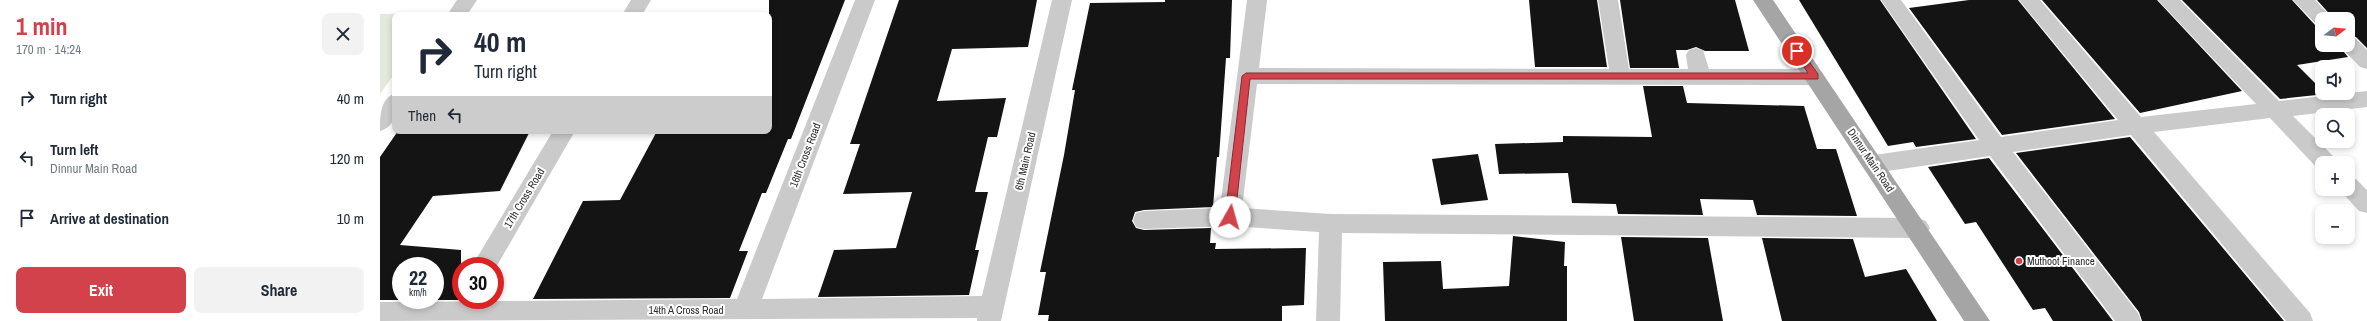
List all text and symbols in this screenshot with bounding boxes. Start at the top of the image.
text: 1 min [16,10,67,42]
north arrow [2315,12,2355,52]
map controls [2315,12,2355,244]
button: close [322,13,364,55]
text: 40 m [474,23,526,61]
icon: right [408,28,460,80]
pin [1780,34,1814,68]
icon: arrive [1786,40,1808,62]
text: 170 m · 14:24 [16,41,81,58]
text: Turn right [474,59,537,84]
button: sound [2315,60,2355,100]
icon: right [16,87,38,109]
text: Turn right [50,88,107,109]
text: 40 m [337,88,364,109]
icon: left [444,104,466,126]
text: Then [408,105,436,126]
button: search [2315,108,2355,148]
street label: 16th Cross Road [786,121,824,189]
street label: Dinnur Main Road [1845,126,1897,194]
street label: 6th Main Road [1012,131,1038,191]
text: Turn left [50,139,98,160]
icon: left [16,147,38,169]
text: 120 m [330,148,364,169]
button: + [2315,156,2355,196]
text: Dinnur Main Road [50,160,137,177]
street label: 17th Cross Road [501,165,547,231]
position arrow [1209,196,1251,238]
button: − [2315,204,2355,244]
icon: arrive [16,207,38,229]
text: Arrive at destination [50,208,169,229]
text: 10 m [337,208,364,229]
place label: Muthoot Finance [2027,254,2095,268]
marker: Muthoot Finance [2014,256,2024,266]
speed limit sign: 30 [452,257,504,309]
text: 22 [409,264,427,291]
button: Exit [16,267,186,313]
button: Share [194,267,364,313]
text: km/h [409,286,427,299]
street label: 14th A Cross Road [648,303,724,317]

